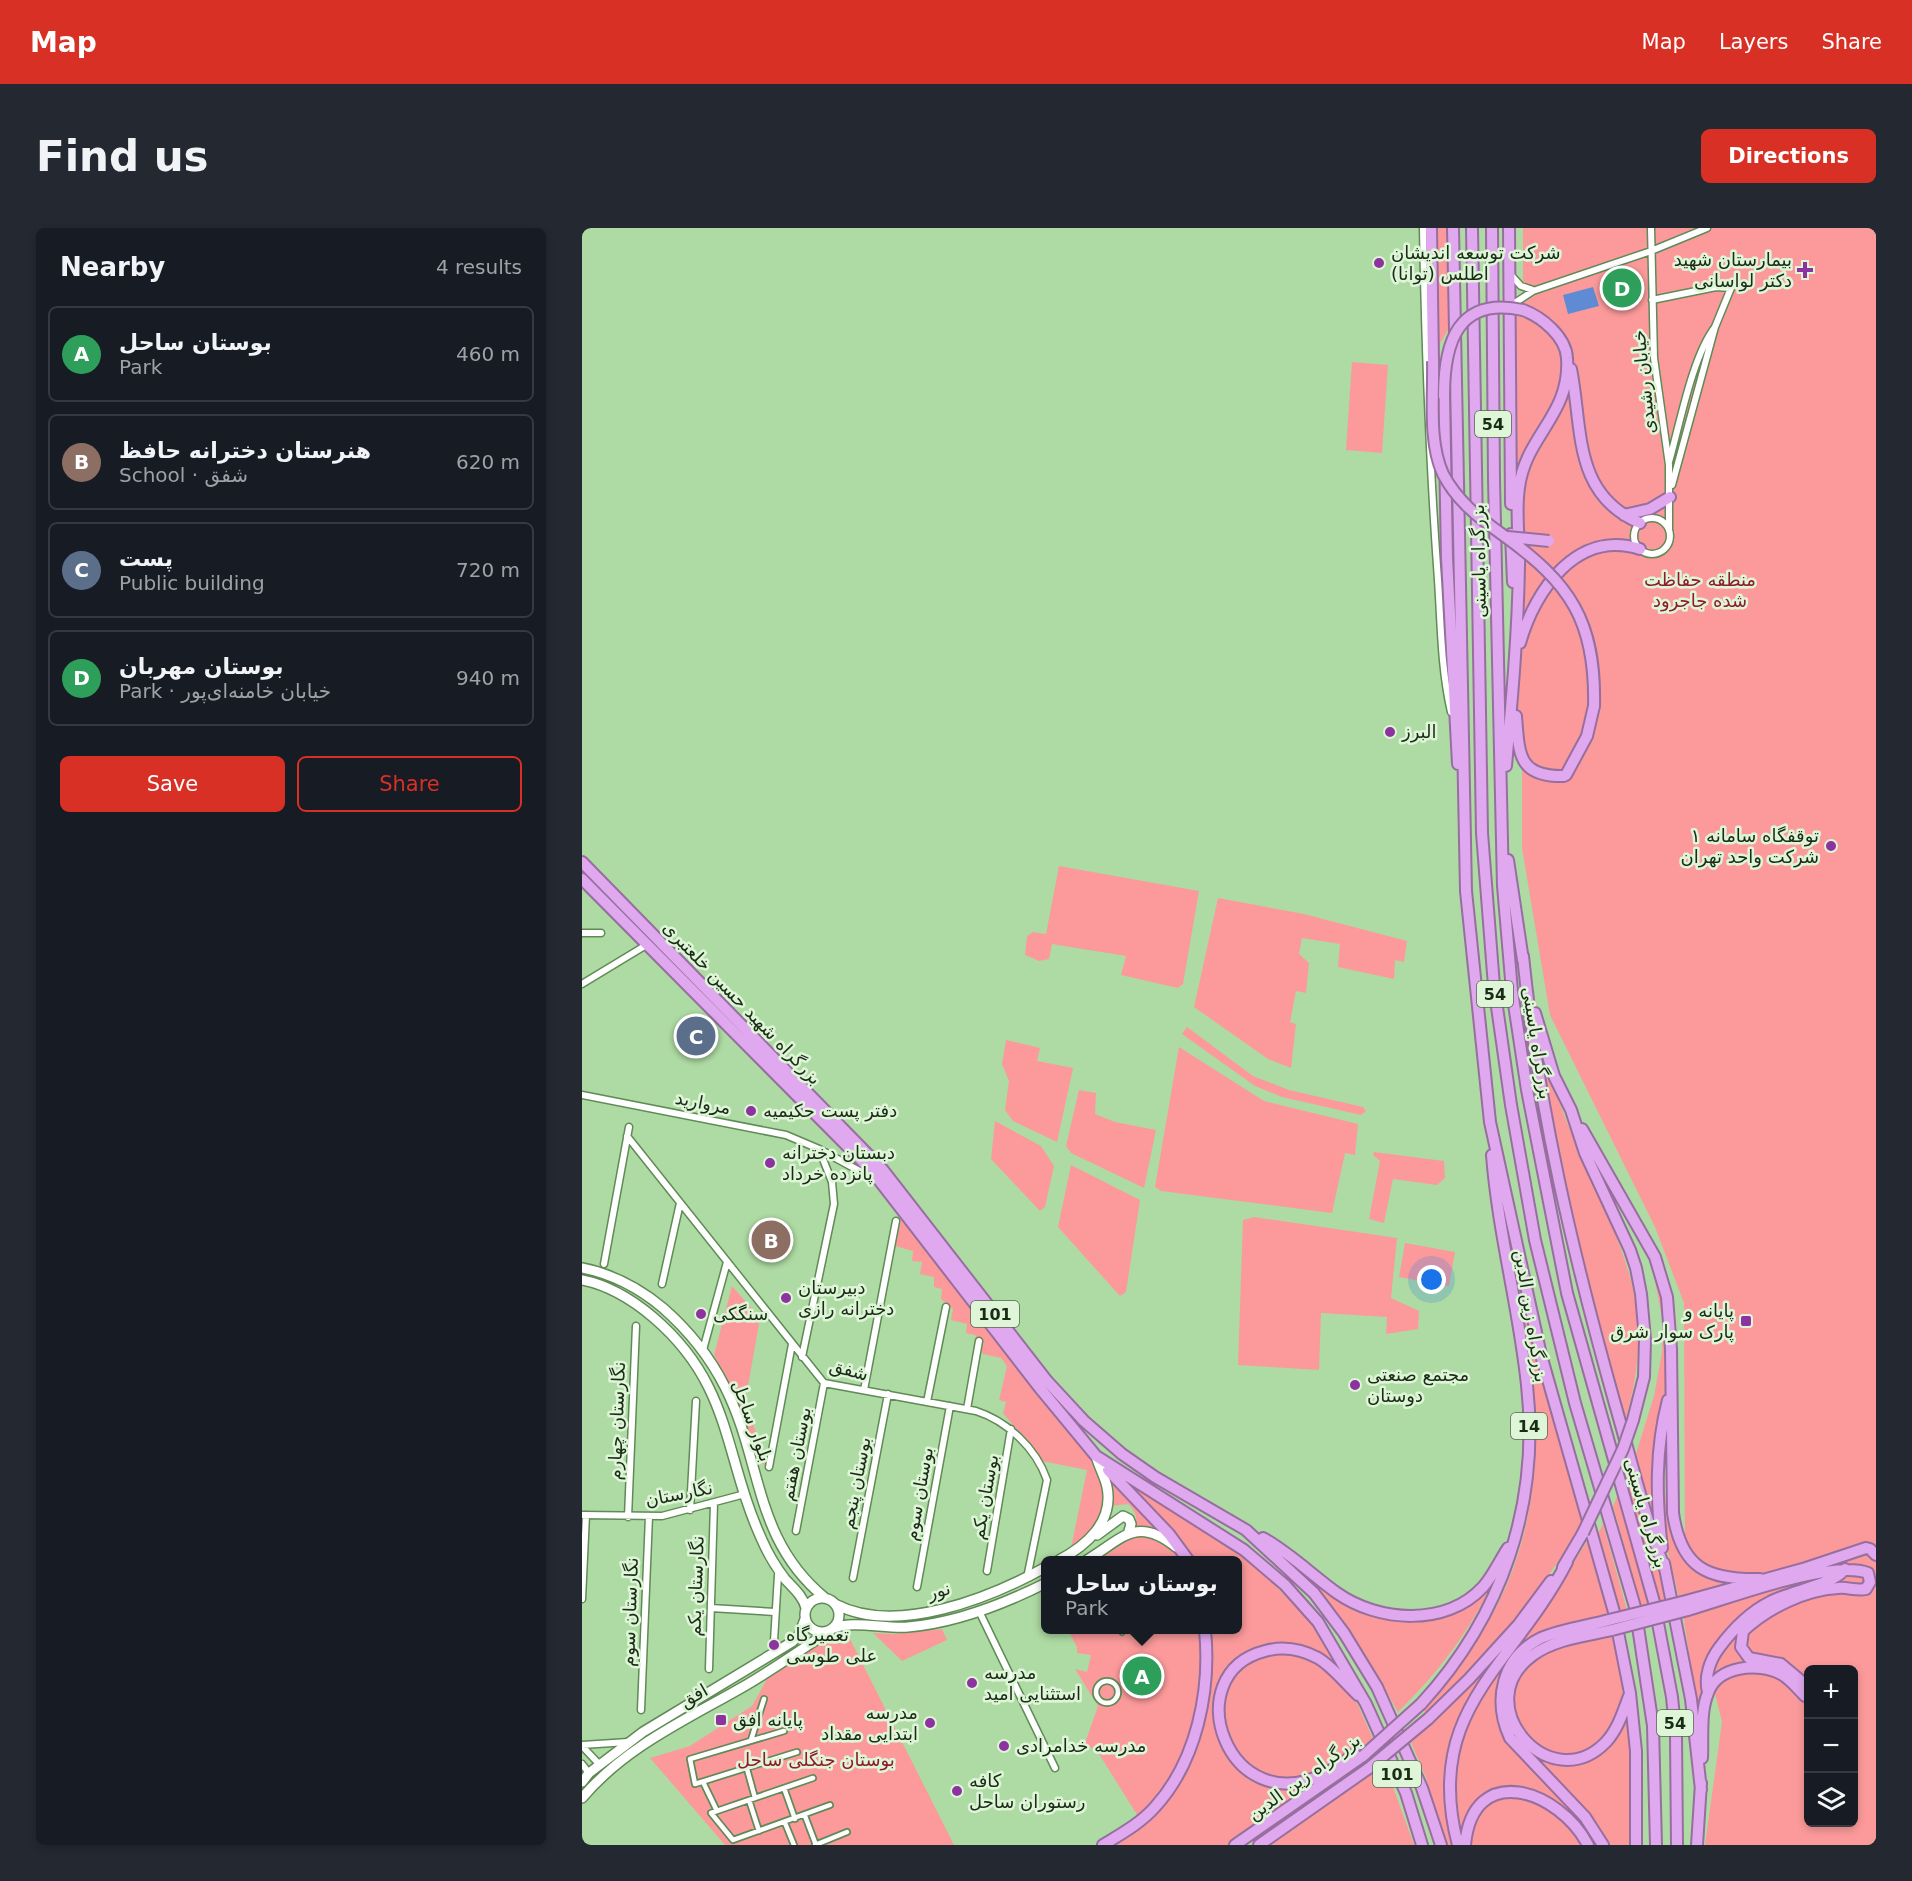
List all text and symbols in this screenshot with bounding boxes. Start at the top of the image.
text: Map [30,26,97,59]
text: Map [1642,30,1686,54]
text: Layers [1719,30,1788,54]
text: Share [1821,30,1882,54]
button: Directions [1701,129,1876,183]
text: Find us [36,132,209,181]
place label: شرکت توسعه اندیشان اطلس (توانا) [1391,242,1561,285]
place label: بیمارستان شهید دکتر لواسانی [1674,249,1792,292]
text: Nearby [60,252,165,282]
text: 4 results [436,255,522,279]
marker: شرکت توسعه اندیشان اطلس (توانا) [1372,256,1386,270]
marker: بیمارستان شهید دکتر لواسانی [1796,261,1814,279]
pin: D [1602,266,1642,310]
street label: خیابان رشیدی [1628,329,1659,435]
text: بوستان ساحل [119,330,272,355]
text: A [74,342,89,366]
text: 460 m [456,342,520,366]
text: Park [119,355,162,379]
road number: 54 [1475,411,1511,437]
text: هنرستان دخترانه حافظ [119,438,371,463]
text: B [74,450,89,474]
text: 620 m [456,450,520,474]
text: School · شفق [119,463,248,487]
street label: بزرگراه یاسینی [1467,504,1491,618]
text: پست [119,546,173,571]
text: C [74,558,89,582]
text: 720 m [456,558,520,582]
park label: منطقه حفاظت شده جاجرود [1644,569,1756,612]
text: Public building [119,571,265,595]
text: بوستان مهربان [119,654,284,679]
text: D [73,666,90,690]
text: 940 m [456,666,520,690]
text: Park · خیابان خامنه‌ای‌پور [119,679,331,703]
place label: البرز [1401,721,1437,743]
marker: البرز [1383,725,1397,739]
button: Save [60,756,285,812]
button: Share [297,756,522,812]
place label: توقفگاه سامانه ۱ شرکت واحد تهران [1681,825,1819,868]
marker: توقفگاه سامانه ۱ شرکت واحد تهران [1824,839,1838,853]
street label: بزرگراه شهید حسین خلعتبری [658,917,826,1089]
road number: 54 [1477,981,1513,1007]
street label: بزرگراه یاسینی [1517,985,1557,1101]
pin: C [676,1014,716,1058]
street label: مروارید [673,1087,733,1119]
place label: دفتر پست حکیمیه [763,1100,897,1122]
marker: دفتر پست حکیمیه [744,1104,758,1118]
place label: دبستان دخترانه پانزده خرداد [782,1142,895,1185]
marker: دبستان دخترانه پانزده خرداد [763,1156,777,1170]
pin: B [752,1218,790,1262]
street label: بزرگراه زین الدین [1510,1248,1552,1384]
your location [1417,1265,1446,1294]
place label: دبیرستان دخترانه رازی [798,1277,894,1320]
marker: دبیرستان دخترانه رازی [779,1291,793,1305]
place label: پایانه و پارک‌ سوار شرق [1610,1300,1734,1343]
road number: 101 [971,1301,1019,1327]
place label: سنگکی [713,1303,768,1324]
marker: سنگکی [694,1307,708,1321]
marker: پایانه و پارک‌ سوار شرق [1739,1314,1753,1328]
street label: شفق [827,1354,871,1386]
street label: نگارستان چهارم [604,1361,630,1481]
place label: مجتمع صنعتی دوستان [1367,1364,1469,1407]
street label: بلوار ساحل [727,1377,777,1465]
marker: مجتمع صنعتی دوستان [1348,1378,1362,1392]
street label: بوستان هفتم [776,1405,816,1503]
road number: 14 [1511,1413,1547,1439]
street label: بوستان پنجم [836,1435,876,1531]
street label: بوستان سوم [900,1445,938,1543]
street label: بوستان یکم [967,1453,1003,1541]
street label: بزرگراه یاسینی [1620,1455,1672,1571]
street label: نگارستان [643,1477,714,1510]
street label: نگارستان یکم [683,1535,709,1637]
popup [1041,1556,1242,1634]
street label: نگارستان سوم [617,1557,643,1667]
text: بوستان ساحل [1065,1571,1218,1596]
street label: نور [924,1577,953,1605]
text: Park [1065,1596,1108,1620]
place label: تعمیرگاه علی طوسی [786,1624,877,1667]
marker: تعمیرگاه علی طوسی [767,1638,781,1652]
pin: A [1122,1654,1162,1698]
place label: مدرسه استثنایی امید [984,1662,1081,1704]
map controls [1804,1665,1858,1827]
button: + [1804,1665,1858,1719]
marker: مدرسه استثنایی امید [965,1676,979,1690]
street label: افق [676,1679,712,1713]
place label: مدرسه ابتدایی مقداد [821,1702,918,1744]
place label: پایانه افق [733,1709,803,1731]
road number: 54 [1657,1710,1693,1736]
marker: پایانه افق [714,1713,728,1727]
marker: مدرسه ابتدایی مقداد [923,1716,937,1730]
button: − [1804,1719,1858,1773]
street label: بزرگراه زین الدین [1243,1729,1365,1825]
place label: مدرسه خدامرادی [1016,1735,1147,1757]
marker: مدرسه خدامرادی [997,1739,1011,1753]
park label: بوستان جنگلی ساحل [737,1749,895,1771]
road number: 101 [1373,1761,1421,1787]
place label: کافه رستوران ساحل [969,1770,1085,1813]
button: layers [1804,1773,1858,1827]
marker: کافه رستوران ساحل [950,1784,964,1798]

